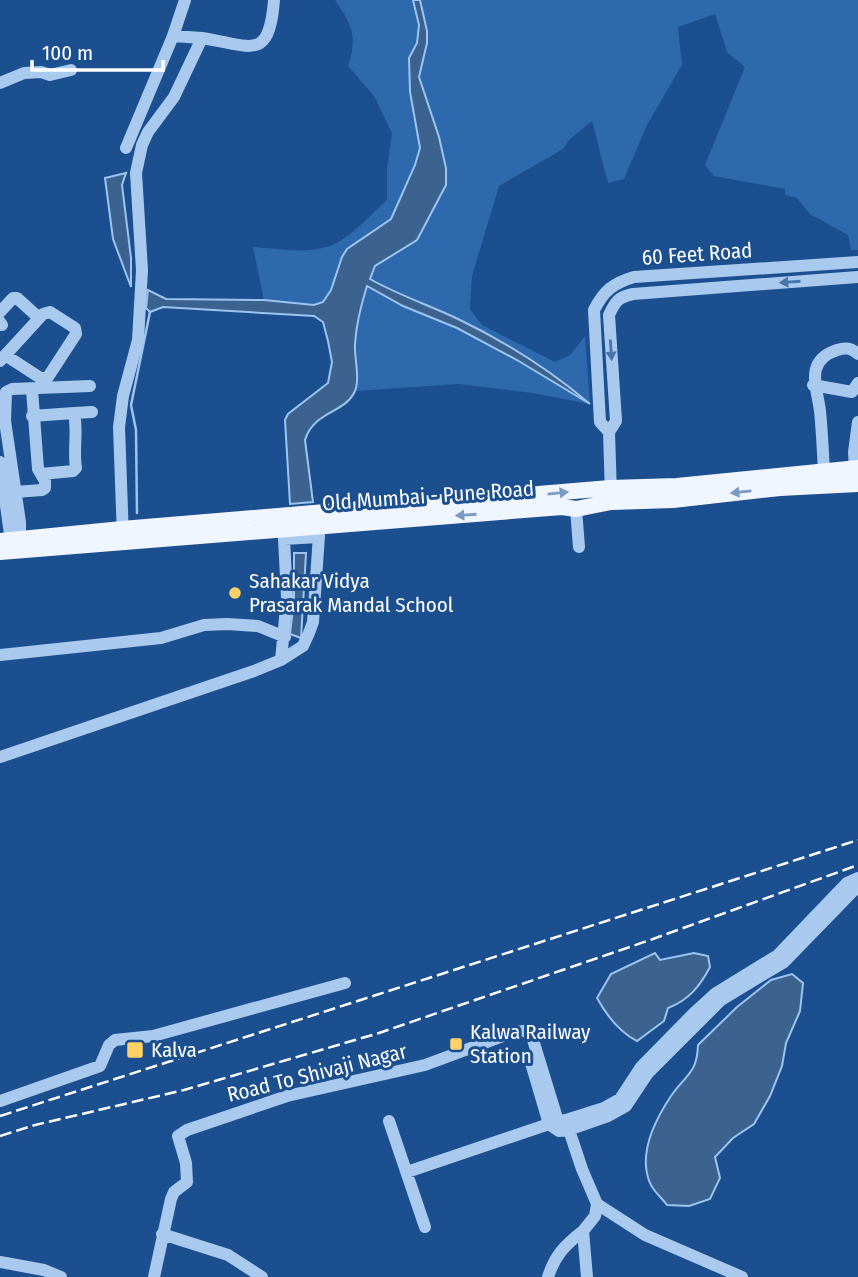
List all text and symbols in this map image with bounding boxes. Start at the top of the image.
scale bar [32,28,163,72]
text: 100 m [42,40,93,66]
street label: 60 Feet Road [641,237,753,271]
one-way arrow [779,277,801,288]
one-way arrow [606,339,617,361]
street label: Old Mumbai - Pune Road [321,476,535,516]
one-way arrow [547,487,569,498]
one-way arrow [730,487,752,498]
one-way arrow [455,510,477,521]
place label: Sahakar Vidya Prasarak Mandal School [249,568,454,618]
marker: Sahakar Vidya Prasarak Mandal School [227,585,243,601]
place label: Kalwa Railway Station [470,1019,591,1069]
marker: Kalwa Railway Station [448,1036,464,1052]
place label: Kalva [151,1037,197,1063]
street label: Road To Shivaji Nagar [224,1038,410,1108]
marker: Kalva [125,1040,145,1060]

